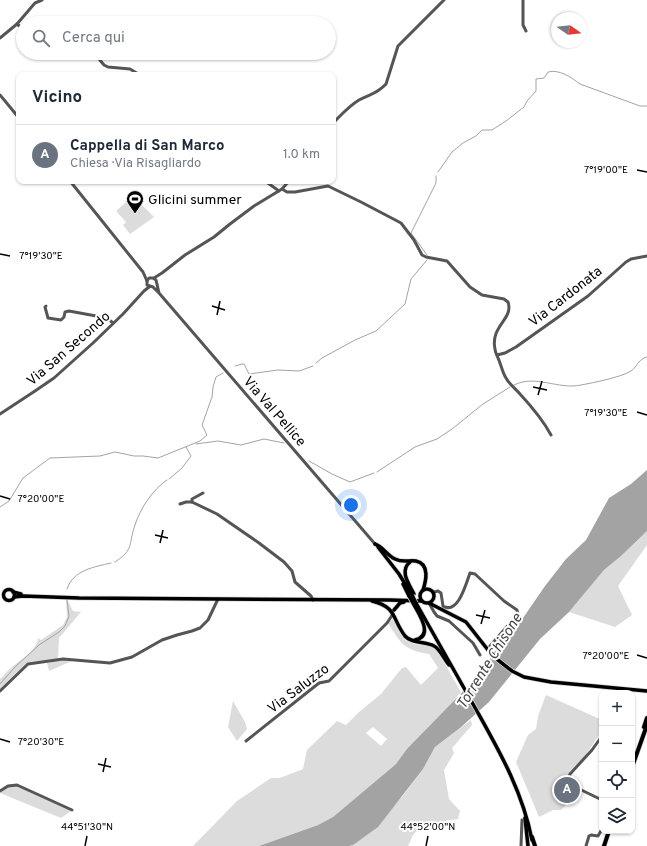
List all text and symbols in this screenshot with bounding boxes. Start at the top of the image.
north arrow [551,12,587,48]
search box [16,16,336,60]
icon: search [30,27,52,49]
text: Cerca qui [62,29,125,48]
text: Vicino [32,87,82,109]
text: Cappella di San Marco [70,137,224,156]
text: A [40,147,50,163]
text: 1.0 km [283,147,320,163]
text: Chiesa · Via Risagliardo [70,156,201,172]
text: 7°19'00"E [584,164,628,177]
sports icon: Glicini summer [125,189,145,214]
place label: Glicini summer [148,192,242,209]
text: 7°19'30"E [19,250,63,263]
street label: Via Cardonata [526,263,606,331]
street label: Via San Secondo [24,308,114,390]
street label: Via Val Pellice [239,374,309,450]
text: 7°19'30"E [584,407,628,420]
text: 7°20'00"E [18,493,64,506]
your location [341,495,361,515]
water label: Torrente Chisone [453,610,527,713]
text: 7°20'00"E [583,650,629,663]
street label: Via Saluzzo [265,660,333,718]
map controls [599,690,635,834]
button: + [599,690,635,726]
button: − [599,726,635,762]
text: 7°20'30"E [18,736,64,749]
button: locate [599,762,635,798]
pin: A [554,775,580,805]
button: layers [599,798,635,834]
text: 44°51'30"N [61,821,113,834]
text: 44°52'00"N [401,821,455,834]

